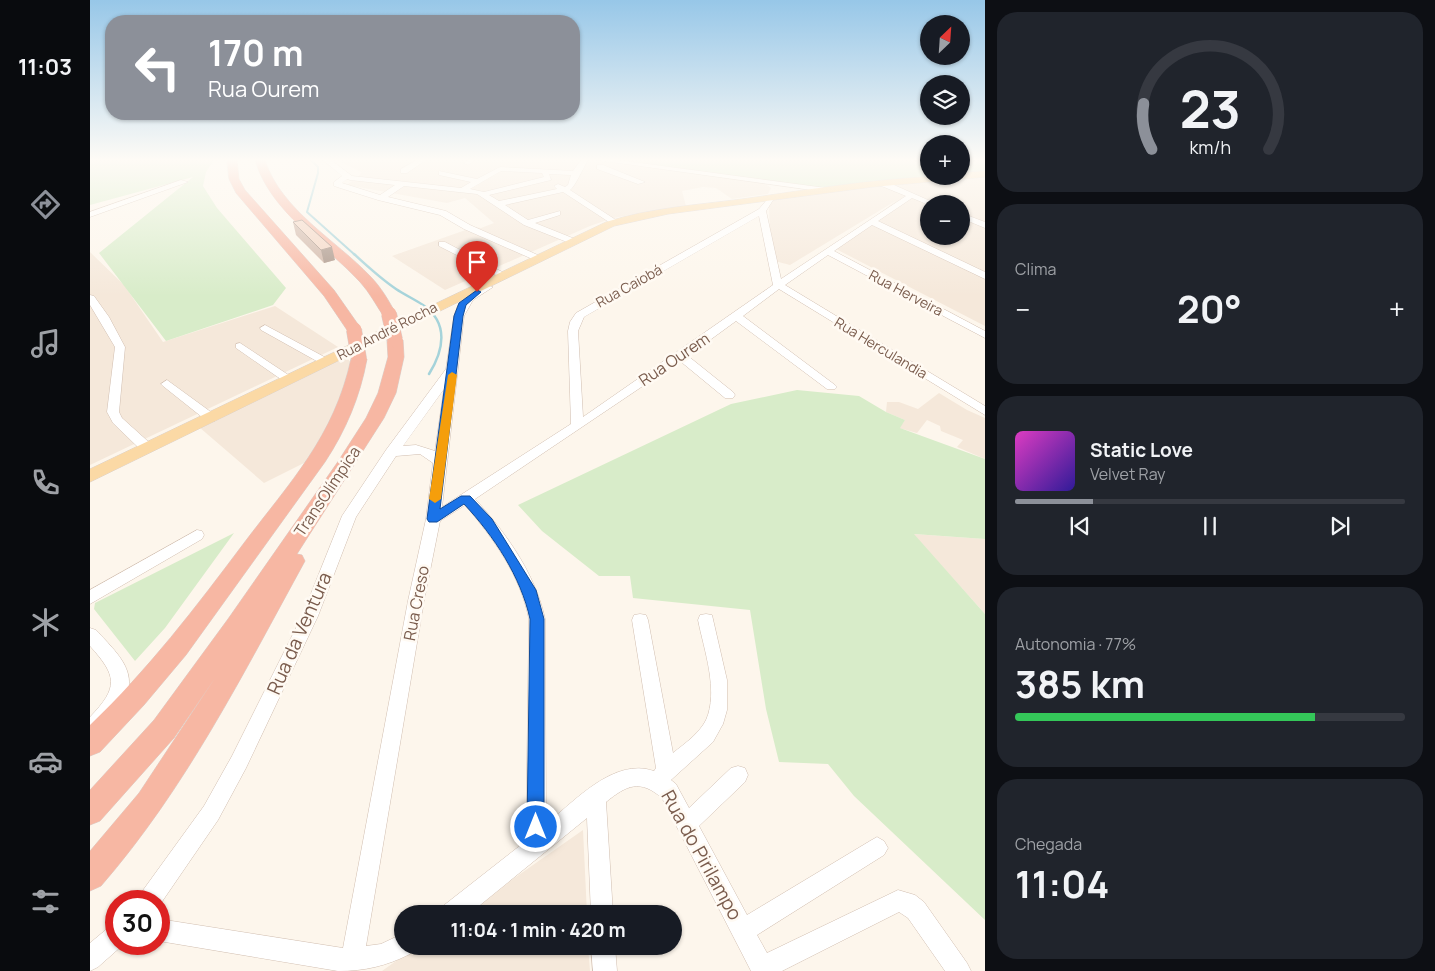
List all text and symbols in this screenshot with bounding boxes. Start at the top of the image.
north arrow [920,15,970,65]
map controls [920,15,970,245]
text: 170 m [208,29,304,77]
icon: left [125,35,190,100]
text: 11:03 [18,52,72,82]
text: 23 [1179,73,1241,144]
text: Rua Ourem [208,74,319,104]
button: layers [920,75,970,125]
button: + [920,135,970,185]
text: km/h [1189,135,1231,159]
icon: directions [28,187,63,222]
button: − [920,195,970,245]
pin [456,241,498,292]
icon: arrive [463,248,491,276]
text: Clima [1015,258,1056,280]
street label: Rua Caiobá [592,260,665,312]
street label: Rua Herveira [866,265,947,320]
text: 20° [1177,282,1242,334]
text: − [1015,290,1030,328]
text: + [1389,290,1405,328]
street label: Rua André Rocha [333,297,440,364]
street label: Rua Herculandia [831,312,931,383]
icon: music [28,326,63,361]
street label: Rua Ourem [634,327,714,391]
text: Static Love [1090,437,1193,463]
street label: TransOlímpica [289,442,365,540]
text: Velvet Ray [1090,463,1166,485]
icon: phone [28,465,63,500]
icon: previous [1066,512,1094,540]
icon: pause [1196,512,1224,540]
icon: next [1326,512,1354,540]
street label: Rua Creso [398,564,434,642]
street label: Rua da Ventura [260,568,338,698]
icon: climate [28,605,63,640]
text: Autonomia · 77% [1015,633,1136,655]
text: 385 km [1015,657,1145,709]
icon: car [28,744,63,779]
street label: Rua do Pirilampo [656,785,748,925]
position arrow [509,800,561,852]
text: Chegada [1015,833,1082,855]
text: 11:04 [1015,857,1109,909]
icon: filters [28,884,63,919]
speed limit sign: 30 [105,890,170,955]
text: 11:04 · 1 min · 420 m [450,917,626,943]

